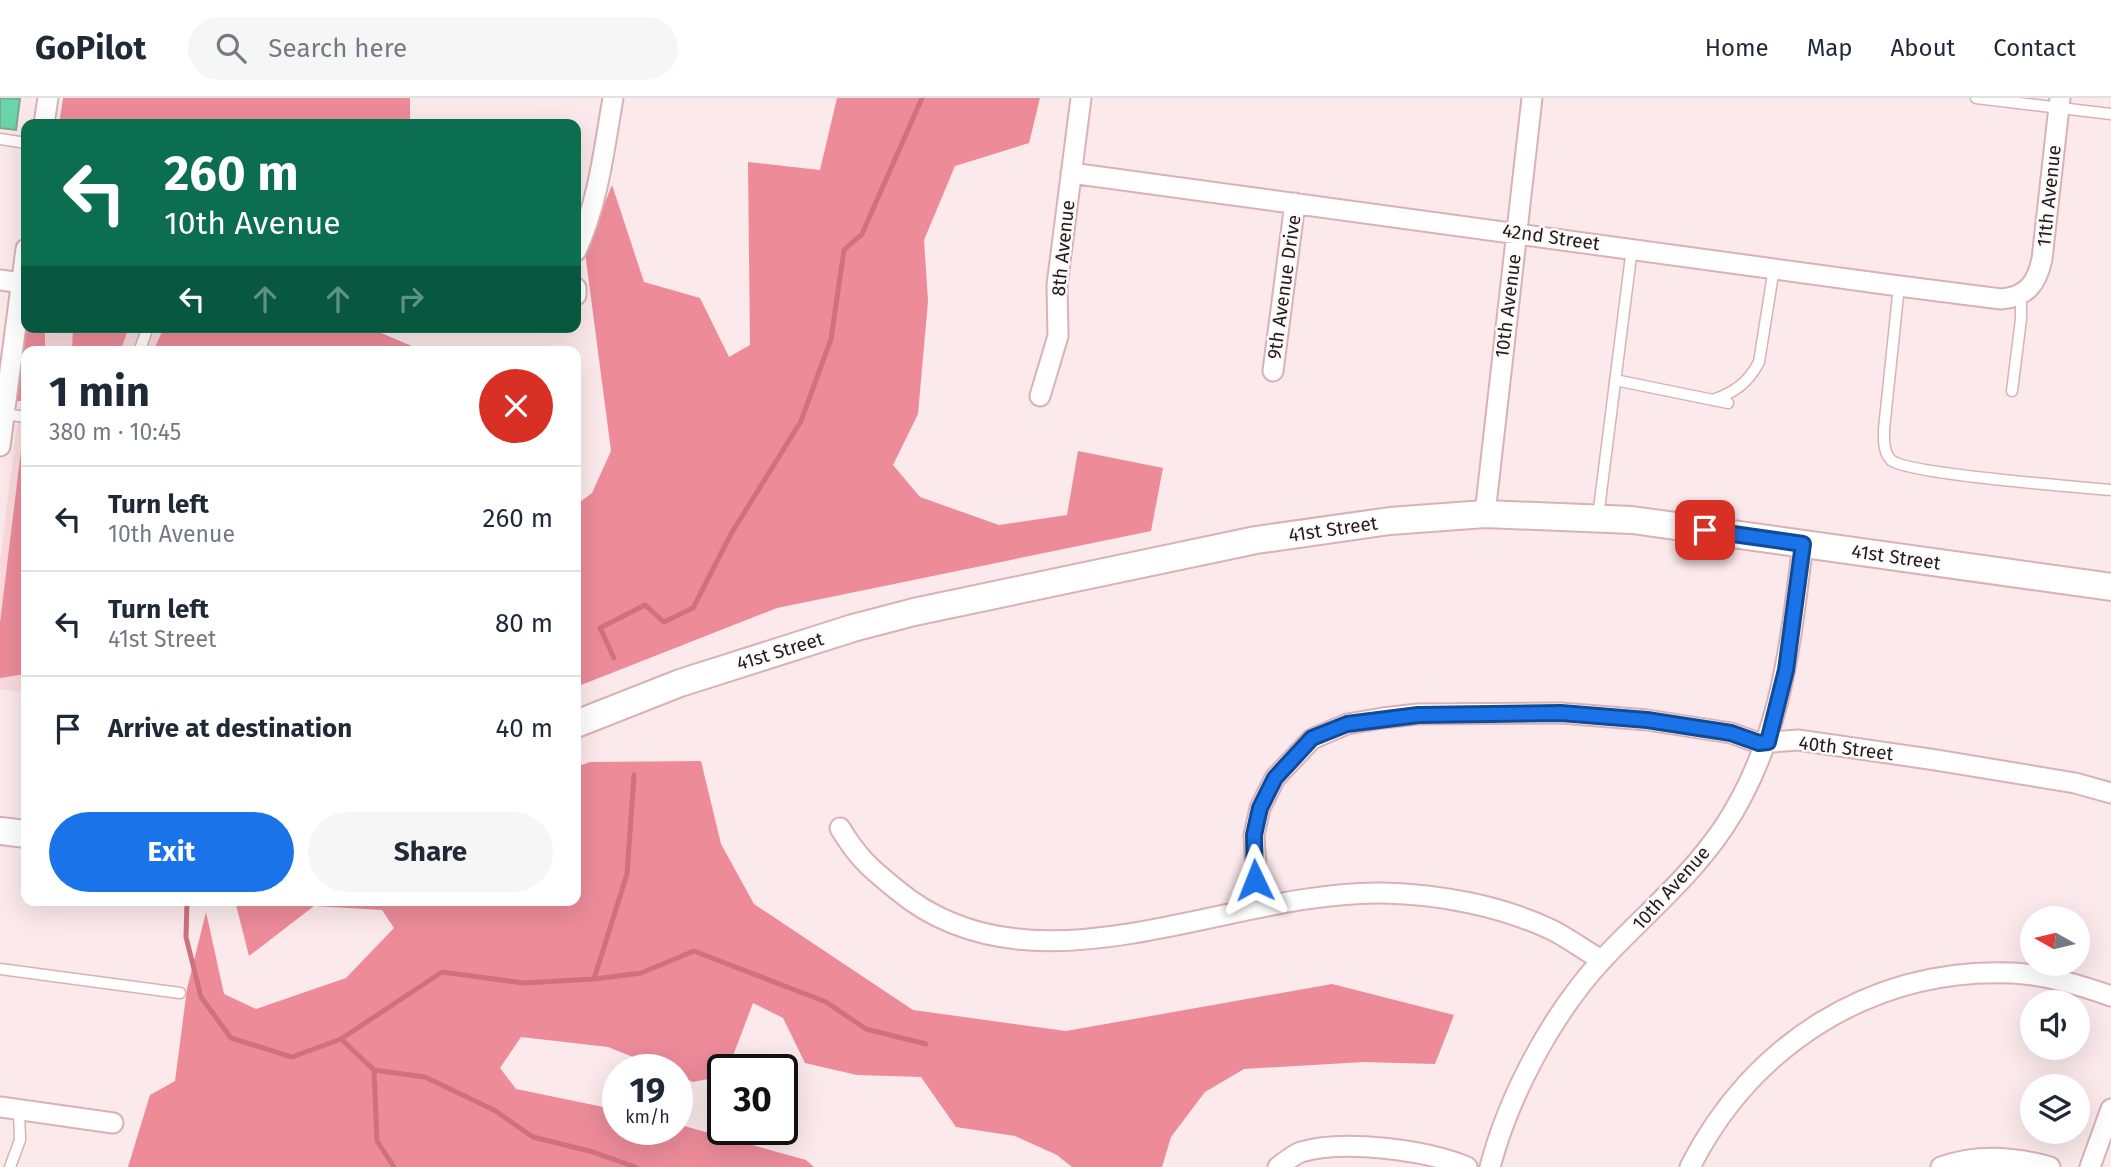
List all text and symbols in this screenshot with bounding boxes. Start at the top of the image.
search box [188,17,678,80]
text: GoPilot [35,28,146,68]
icon: search [212,29,250,67]
text: Search here [268,33,407,64]
text: Home [1705,34,1769,62]
text: Map [1807,34,1853,62]
text: About [1891,34,1955,62]
text: Contact [1993,34,2076,62]
text: 260 m [164,144,299,203]
street label: 11th Avenue [2032,144,2066,248]
icon: left [49,147,140,238]
street label: 8th Avenue [1047,199,1079,297]
text: 10th Avenue [164,204,341,242]
street label: 9th Avenue Drive [1262,213,1306,361]
street label: 42nd Street [1501,219,1601,255]
street label: 10th Avenue [1490,253,1526,359]
icon: left [173,280,211,318]
icon: ahead [246,280,284,318]
icon: ahead [319,280,357,318]
icon: right [392,280,430,318]
text: 1 min [49,367,150,417]
button: close [479,369,553,443]
text: 380 m · 10:45 [49,418,181,446]
text: Turn left [108,489,209,520]
icon: left [49,500,87,538]
pin [1675,500,1735,560]
text: 260 m [483,503,553,534]
street label: 41st Street [1287,511,1379,547]
icon: arrive [1686,511,1724,549]
text: 10th Avenue [108,520,235,548]
street label: 41st Street [1850,539,1942,575]
text: Turn left [108,594,209,625]
icon: left [49,605,87,643]
text: 80 m [495,608,553,639]
text: 41st Street [108,625,216,653]
street label: 41st Street [734,627,826,675]
icon: arrive [49,710,87,748]
text: Arrive at destination [108,713,352,744]
text: 40 m [495,713,553,744]
street label: 40th Street [1797,731,1895,765]
button: Exit [49,812,294,892]
button: Share [308,812,553,892]
street label: 10th Avenue [1627,841,1715,935]
position arrow [1218,843,1292,917]
north arrow [2020,906,2090,976]
map controls [2020,906,2090,1144]
button: sound [2020,990,2090,1060]
speed limit sign: 30 [707,1054,798,1145]
text: 19 [630,1069,665,1111]
button: layers [2020,1074,2090,1144]
text: km/h [625,1106,670,1128]

